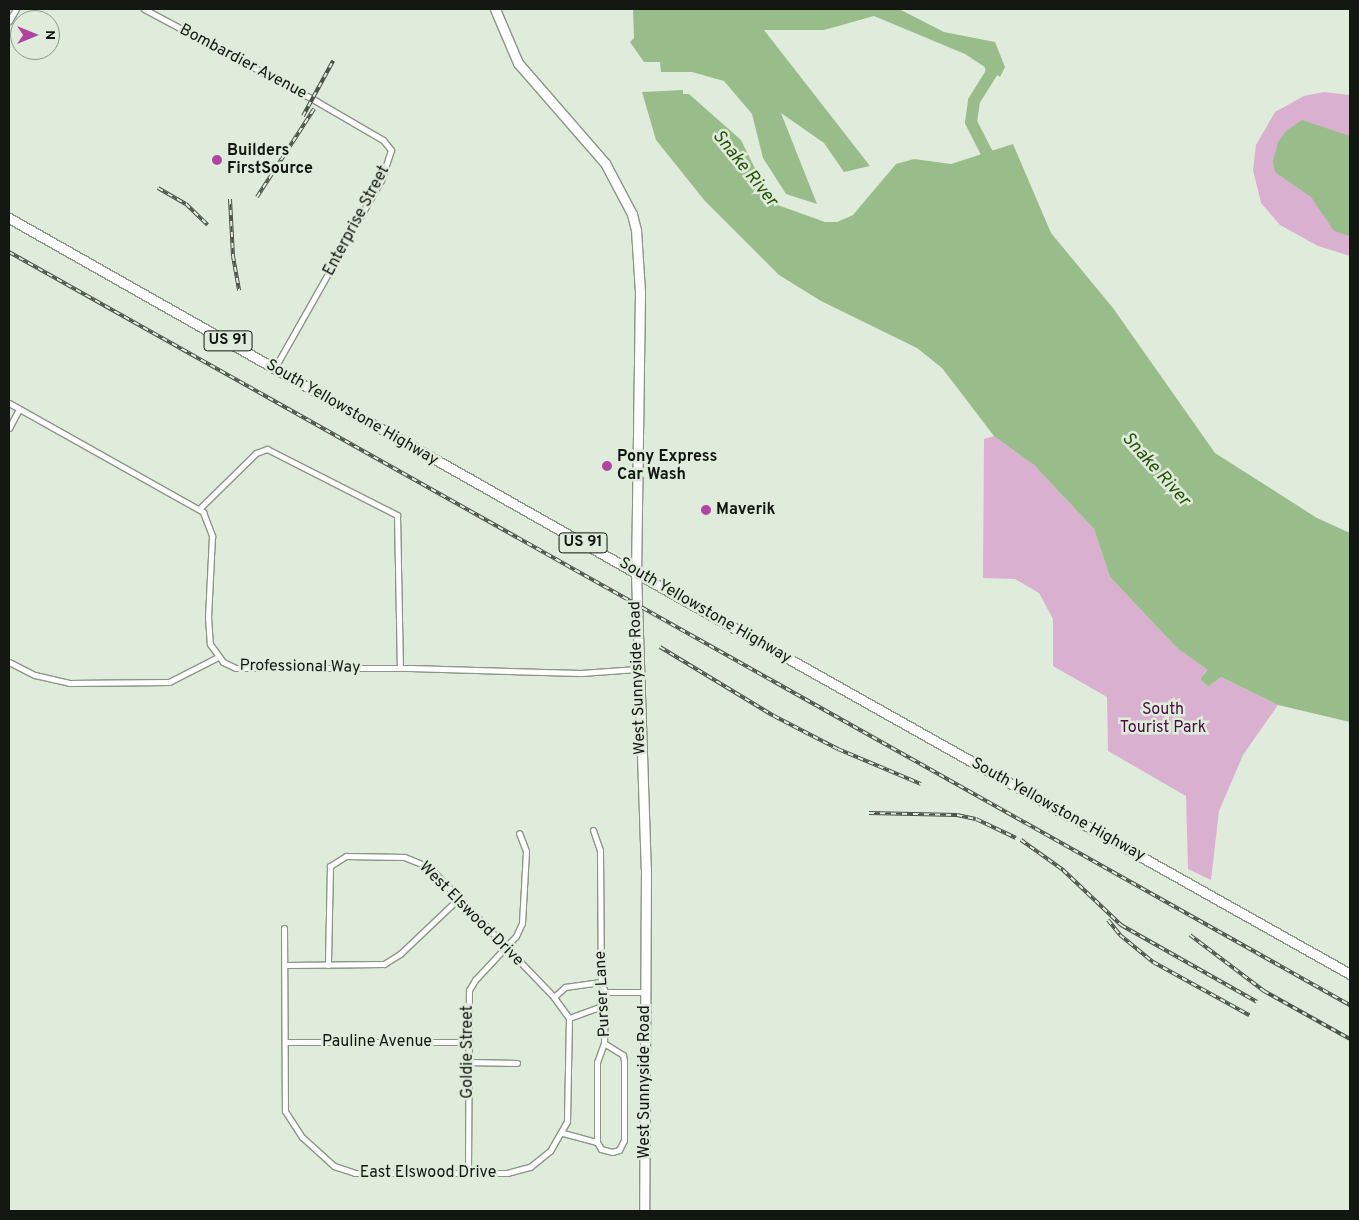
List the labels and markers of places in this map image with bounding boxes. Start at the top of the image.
place label: Builders FirstSource [227,141,313,179]
marker: Builders FirstSource [211,154,223,166]
place label: Pony Express Car Wash [617,447,717,485]
marker: Pony Express Car Wash [601,460,613,472]
place label: Maverik [716,500,776,520]
marker: Maverik [700,504,712,516]

